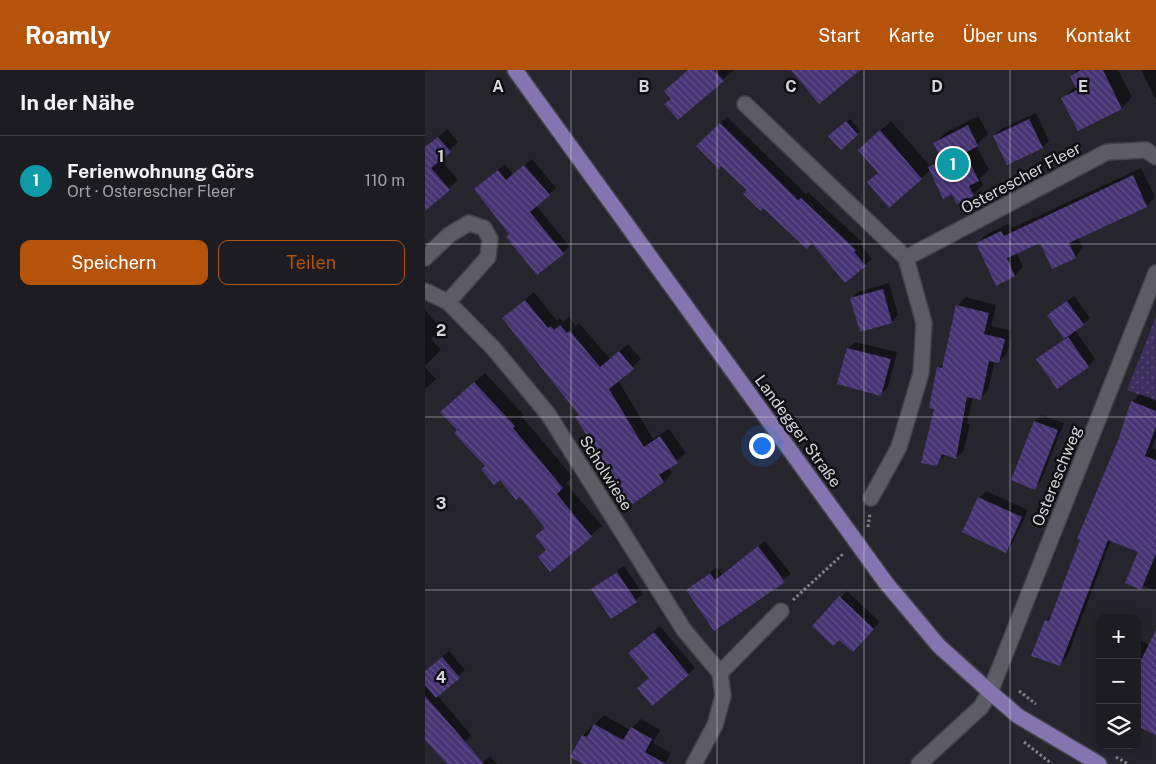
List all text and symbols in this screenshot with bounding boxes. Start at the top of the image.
text: Roamly [25,21,111,49]
text: Start [818,25,861,46]
text: Karte [889,25,934,46]
text: Über uns [962,25,1037,46]
text: Kontakt [1065,25,1131,46]
text: A [492,77,504,96]
text: B [639,77,650,96]
text: C [785,77,797,96]
text: D [931,77,943,96]
text: E [1078,77,1088,96]
text: In der Nähe [20,90,135,115]
street label: Osterescher Fleer [958,138,1084,218]
pin: 1 [937,145,969,183]
text: 1 [438,147,444,166]
text: Ferienwohnung Görs [67,160,254,182]
text: 1 [33,171,39,190]
text: 110 m [364,171,405,190]
text: Ort · Osterescher Fleer [67,182,235,201]
button: Speichern [20,240,208,285]
button: Teilen [218,240,405,285]
text: 2 [436,321,446,340]
street label: Landegger Straße [751,371,845,491]
street label: Ostereschweg [1028,423,1086,529]
street label: Scholwiese [575,432,637,514]
your location [749,433,775,459]
text: 3 [436,494,446,513]
map controls [1096,614,1141,749]
button: + [1096,614,1141,659]
button: − [1096,659,1141,704]
text: 4 [436,668,447,687]
button: layers [1096,704,1141,749]

